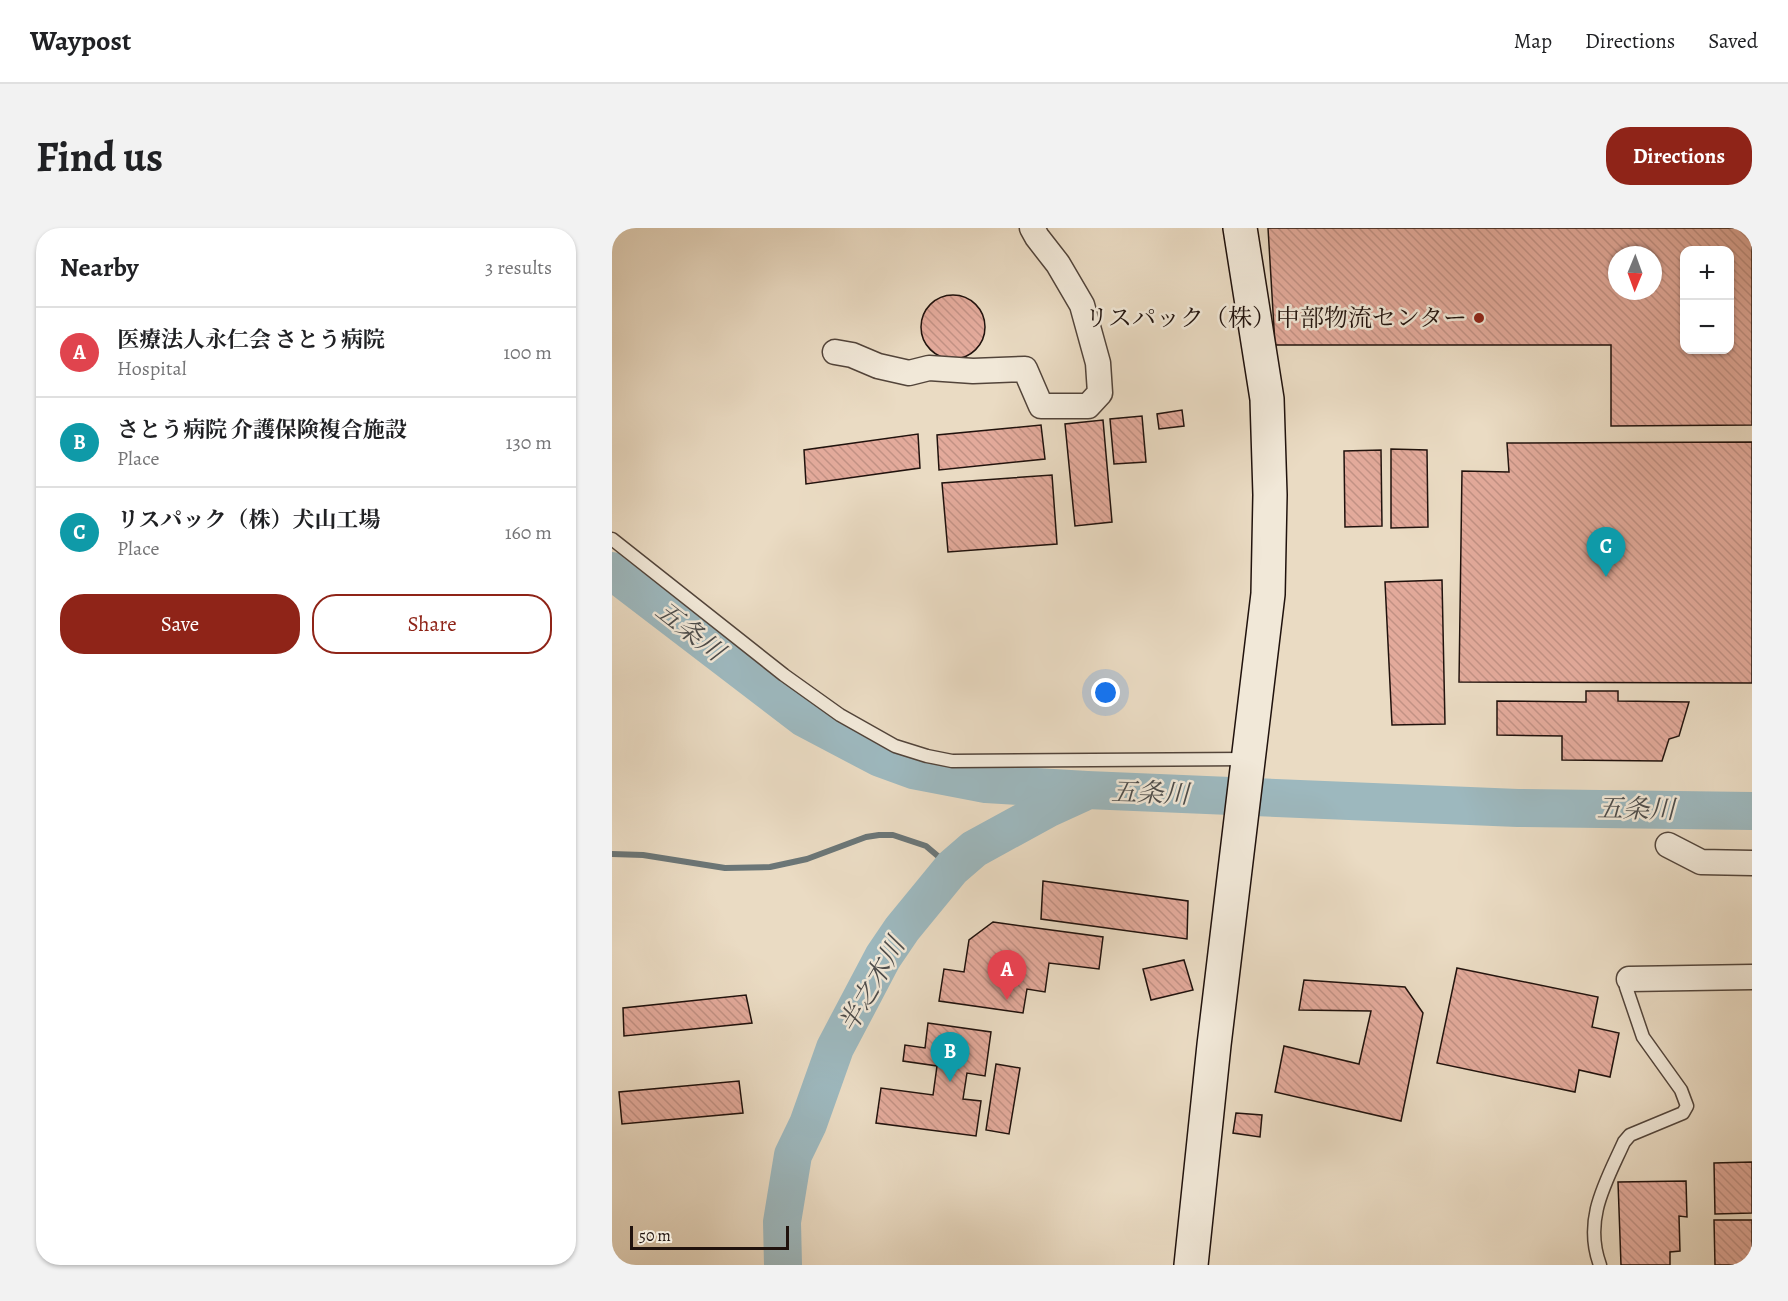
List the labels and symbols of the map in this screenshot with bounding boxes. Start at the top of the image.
north arrow [1608,246,1662,300]
place label: リスパック（株）中部物流センター [1084,302,1467,334]
marker: リスパック（株）中部物流センター [1472,311,1486,325]
pin: C [1586,528,1626,577]
water label: 五条川 [648,593,734,671]
your location [1091,678,1120,707]
water label: 五条川 [1110,774,1193,812]
water label: 五条川 [1597,791,1678,827]
water label: 半之木川 [831,929,915,1039]
pin: A [988,950,1026,1000]
pin: B [930,1032,970,1082]
scale bar [630,1223,789,1250]

